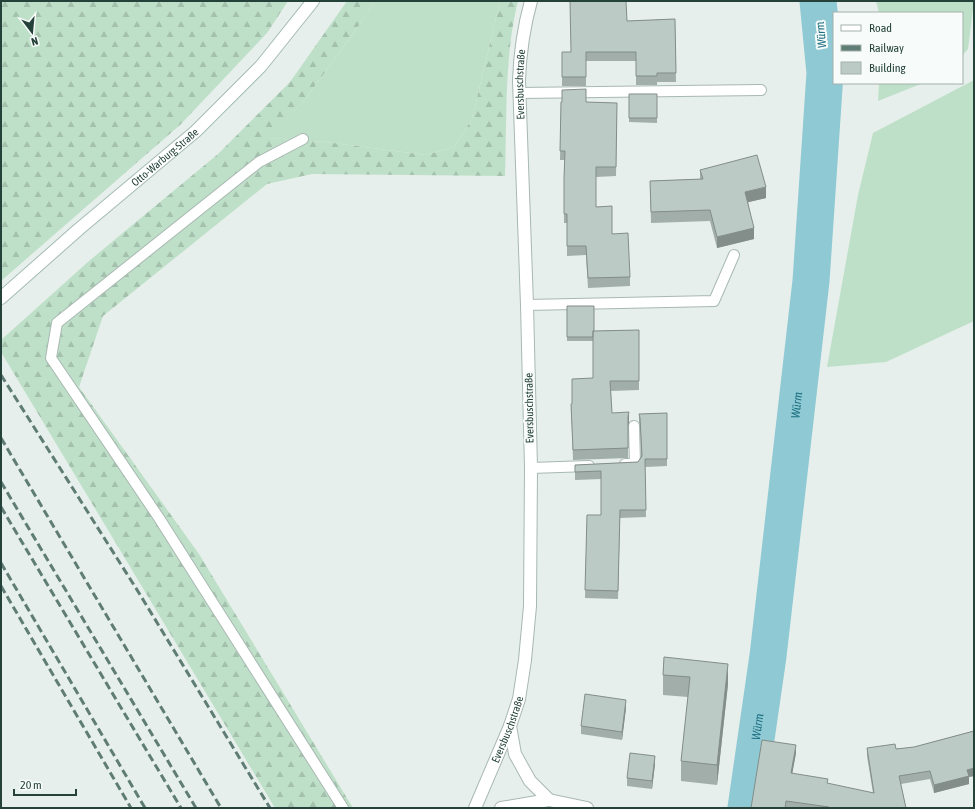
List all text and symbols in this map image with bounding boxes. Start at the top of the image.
north arrow [12,12,52,52]
legend [833,12,963,84]
water label: Würm [813,21,829,49]
text: Road [869,21,892,35]
text: N [30,35,40,48]
text: Railway [869,41,904,55]
street label: Eversbuschstraße [513,49,527,120]
text: Building [869,61,907,75]
street label: Otto-Warburg-Straße [129,126,201,189]
street label: Eversbuschstraße [522,373,536,443]
water label: Würm [788,391,805,419]
street label: Eversbuschstraße [489,695,525,765]
water label: Würm [749,712,767,741]
scale bar [14,771,76,797]
text: 20 m [20,778,42,792]

